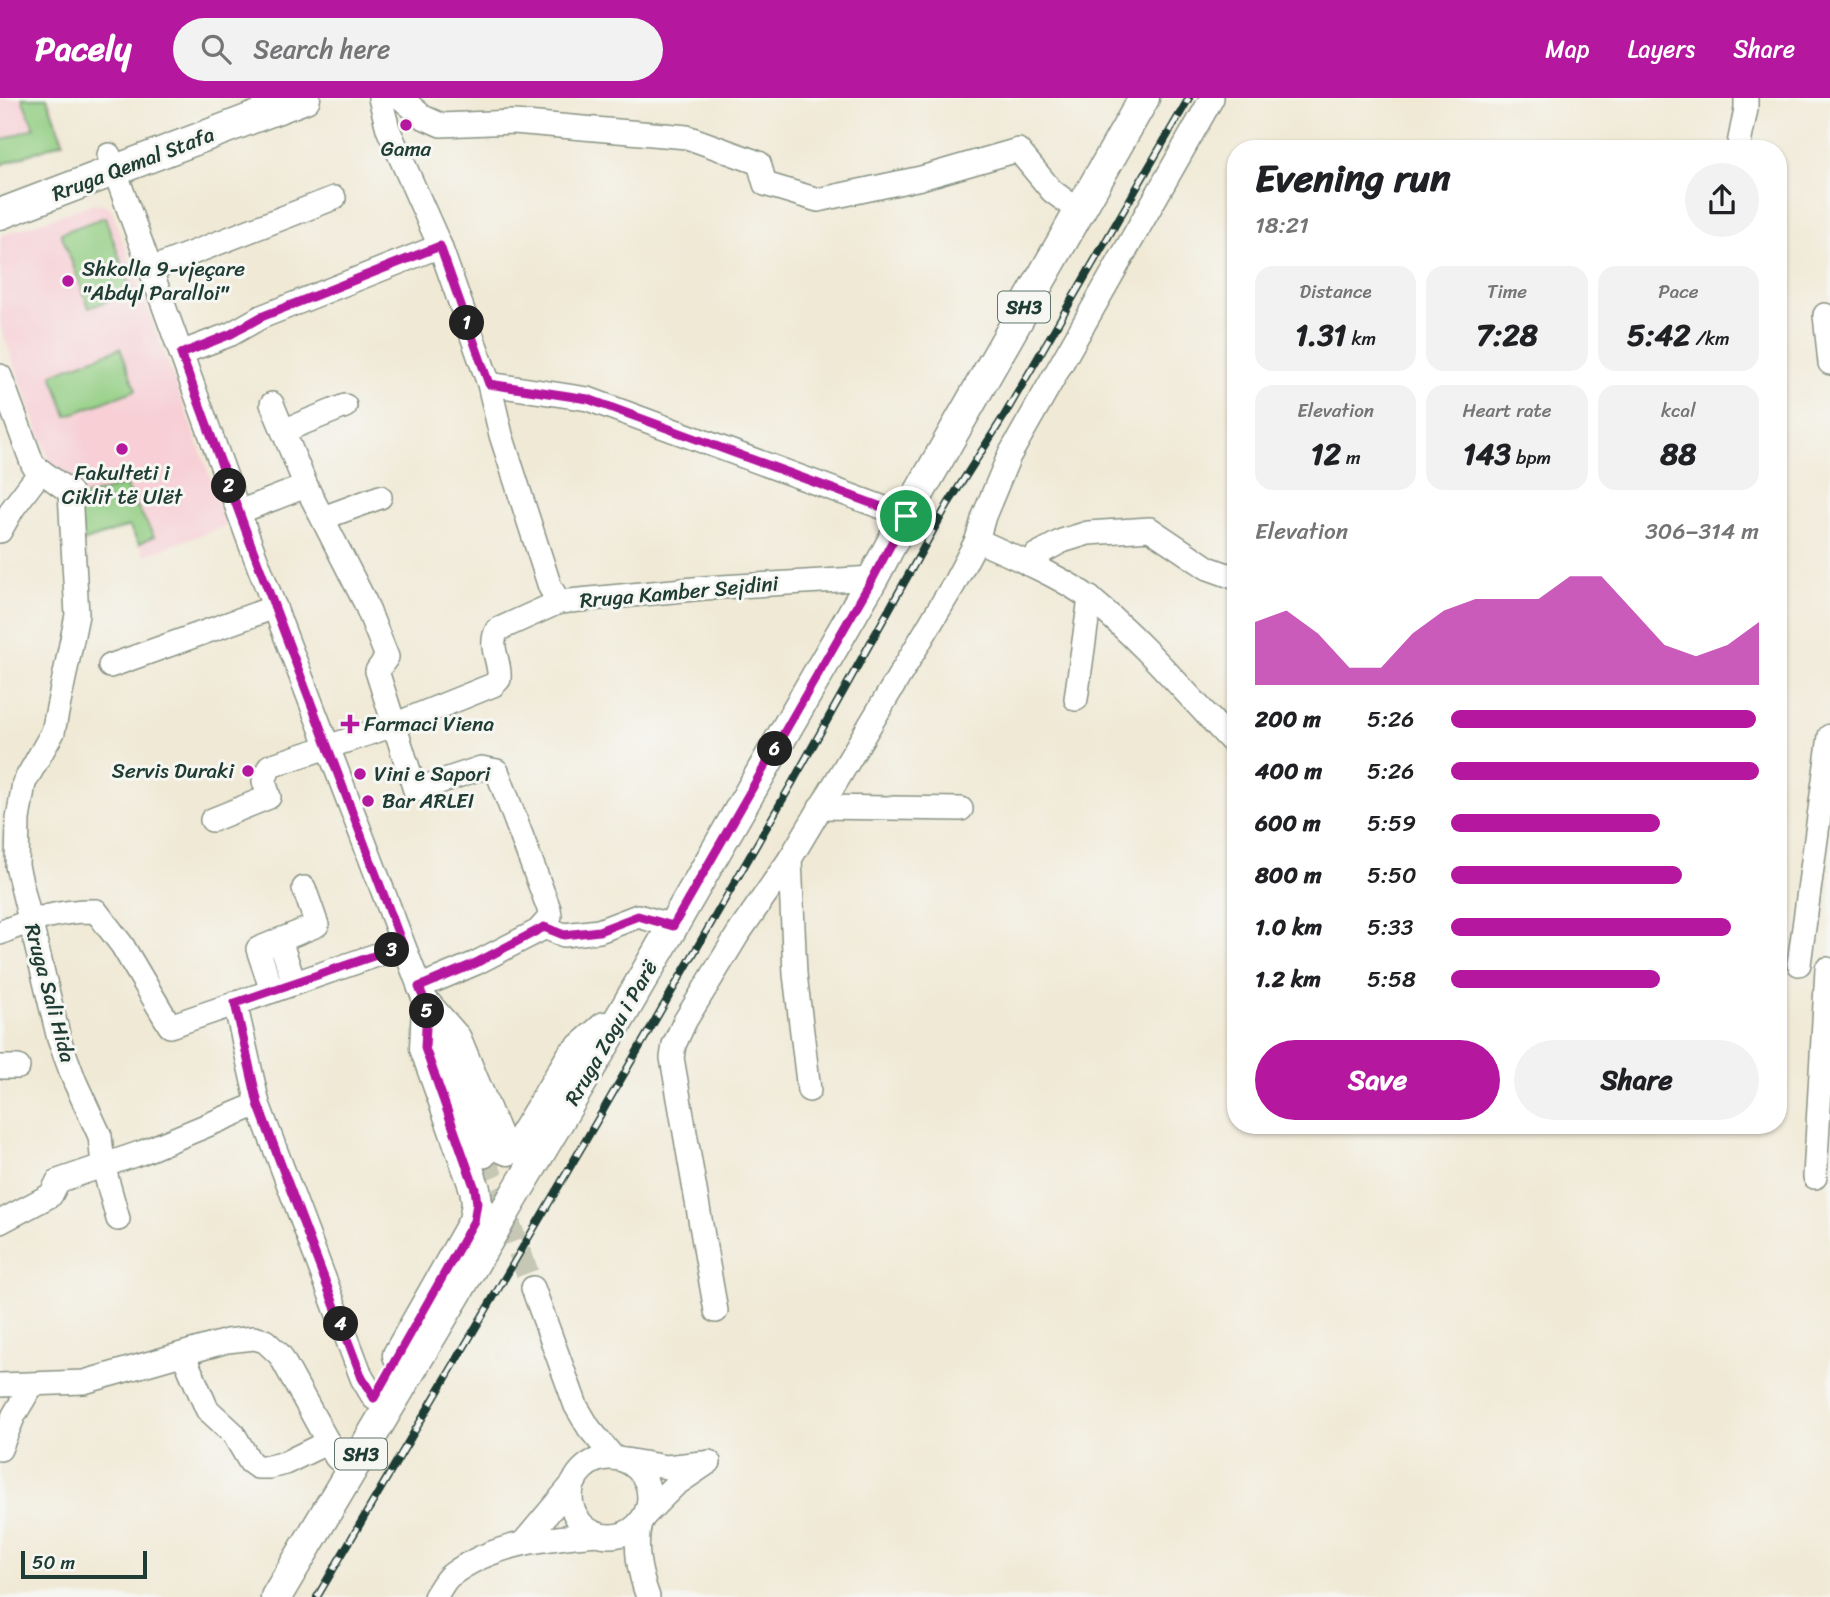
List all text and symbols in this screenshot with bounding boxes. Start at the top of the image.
search box [173,18,663,81]
text: Pacely [35,20,131,78]
text: Search here [253,26,390,72]
text: Map [1545,28,1590,70]
text: Layers [1628,28,1695,70]
text: Share [1733,28,1795,70]
icon: search [197,30,235,68]
street label: Rruga Qemal Stafa [46,115,220,212]
marker: Gama [398,117,414,133]
place label: Gama [381,130,432,168]
text: Evening run [1255,145,1451,212]
button: share [1685,163,1759,237]
text: 18:21 [1255,205,1309,246]
place label: Shkolla 9-vjeçare "Abdyl Paralloi" [82,250,245,312]
marker: Shkolla 9-vjeçare "Abdyl Paralloi" [60,273,76,289]
text: Distance [1300,275,1372,308]
text: Time [1487,275,1527,308]
text: Pace [1658,275,1698,308]
road number: SH3 [998,292,1050,322]
pin: 1 [449,306,484,341]
text: 1 [462,306,471,339]
text: 1.31 [1295,308,1346,362]
text: 7:28 [1476,308,1538,362]
text: 5:42 [1627,308,1691,362]
text: km [1346,322,1376,355]
text: /km [1691,322,1730,355]
text: Elevation [1297,394,1374,427]
text: Heart rate [1462,394,1552,427]
text: kcal [1661,394,1696,427]
text: 12 [1311,427,1341,481]
text: 143 [1463,427,1511,481]
text: 88 [1660,427,1696,481]
marker: Fakulteti i Ciklit të Ulët [114,441,130,457]
text: m [1341,441,1361,474]
text: bpm [1511,441,1551,474]
place label: Fakulteti i Ciklit të Ulët [62,454,184,516]
pin: 2 [212,468,246,504]
text: 2 [223,469,234,502]
pin [876,486,936,546]
icon: arrive [887,497,925,535]
text: Elevation [1255,511,1348,552]
text: 306–314 m [1645,511,1759,552]
street label: Rruga Kamber Sejdini [578,564,781,620]
text: 200 m [1255,699,1321,740]
text: 5:26 [1367,699,1414,740]
place label: Farmaci Viena [364,705,494,743]
marker: Farmaci Viena [342,716,358,732]
pin: 6 [758,732,792,766]
text: 6 [769,732,780,765]
text: 400 m [1255,751,1322,792]
text: 5:26 [1367,751,1414,792]
place label: Servis Duraki [112,752,235,790]
place label: Vini e Sapori [374,755,492,793]
marker: Servis Duraki [240,763,256,779]
marker: Vini e Sapori [352,766,368,782]
place label: Bar ARLEI [382,782,475,820]
marker: Bar ARLEI [360,793,376,809]
text: 600 m [1255,803,1321,844]
text: 5:59 [1367,803,1416,844]
text: 800 m [1255,855,1322,896]
text: 5:50 [1367,855,1417,896]
text: 1.0 km [1255,907,1322,948]
text: 5:33 [1367,907,1413,948]
street label: Rruga Sali Hida [13,919,87,1067]
pin: 3 [374,932,410,968]
text: 3 [386,933,397,966]
street label: Rruga Zogu i Parë [554,952,669,1113]
text: 1.2 km [1255,959,1321,1000]
text: 5:58 [1367,959,1416,1000]
pin: 5 [410,993,444,1028]
text: 5 [421,994,432,1027]
button: Save [1255,1040,1500,1120]
button: Share [1514,1040,1759,1120]
pin: 4 [324,1306,358,1342]
text: 4 [335,1307,346,1340]
road number: SH3 [335,1438,387,1470]
text: 50 m [32,1546,75,1579]
scale bar [21,1548,147,1580]

